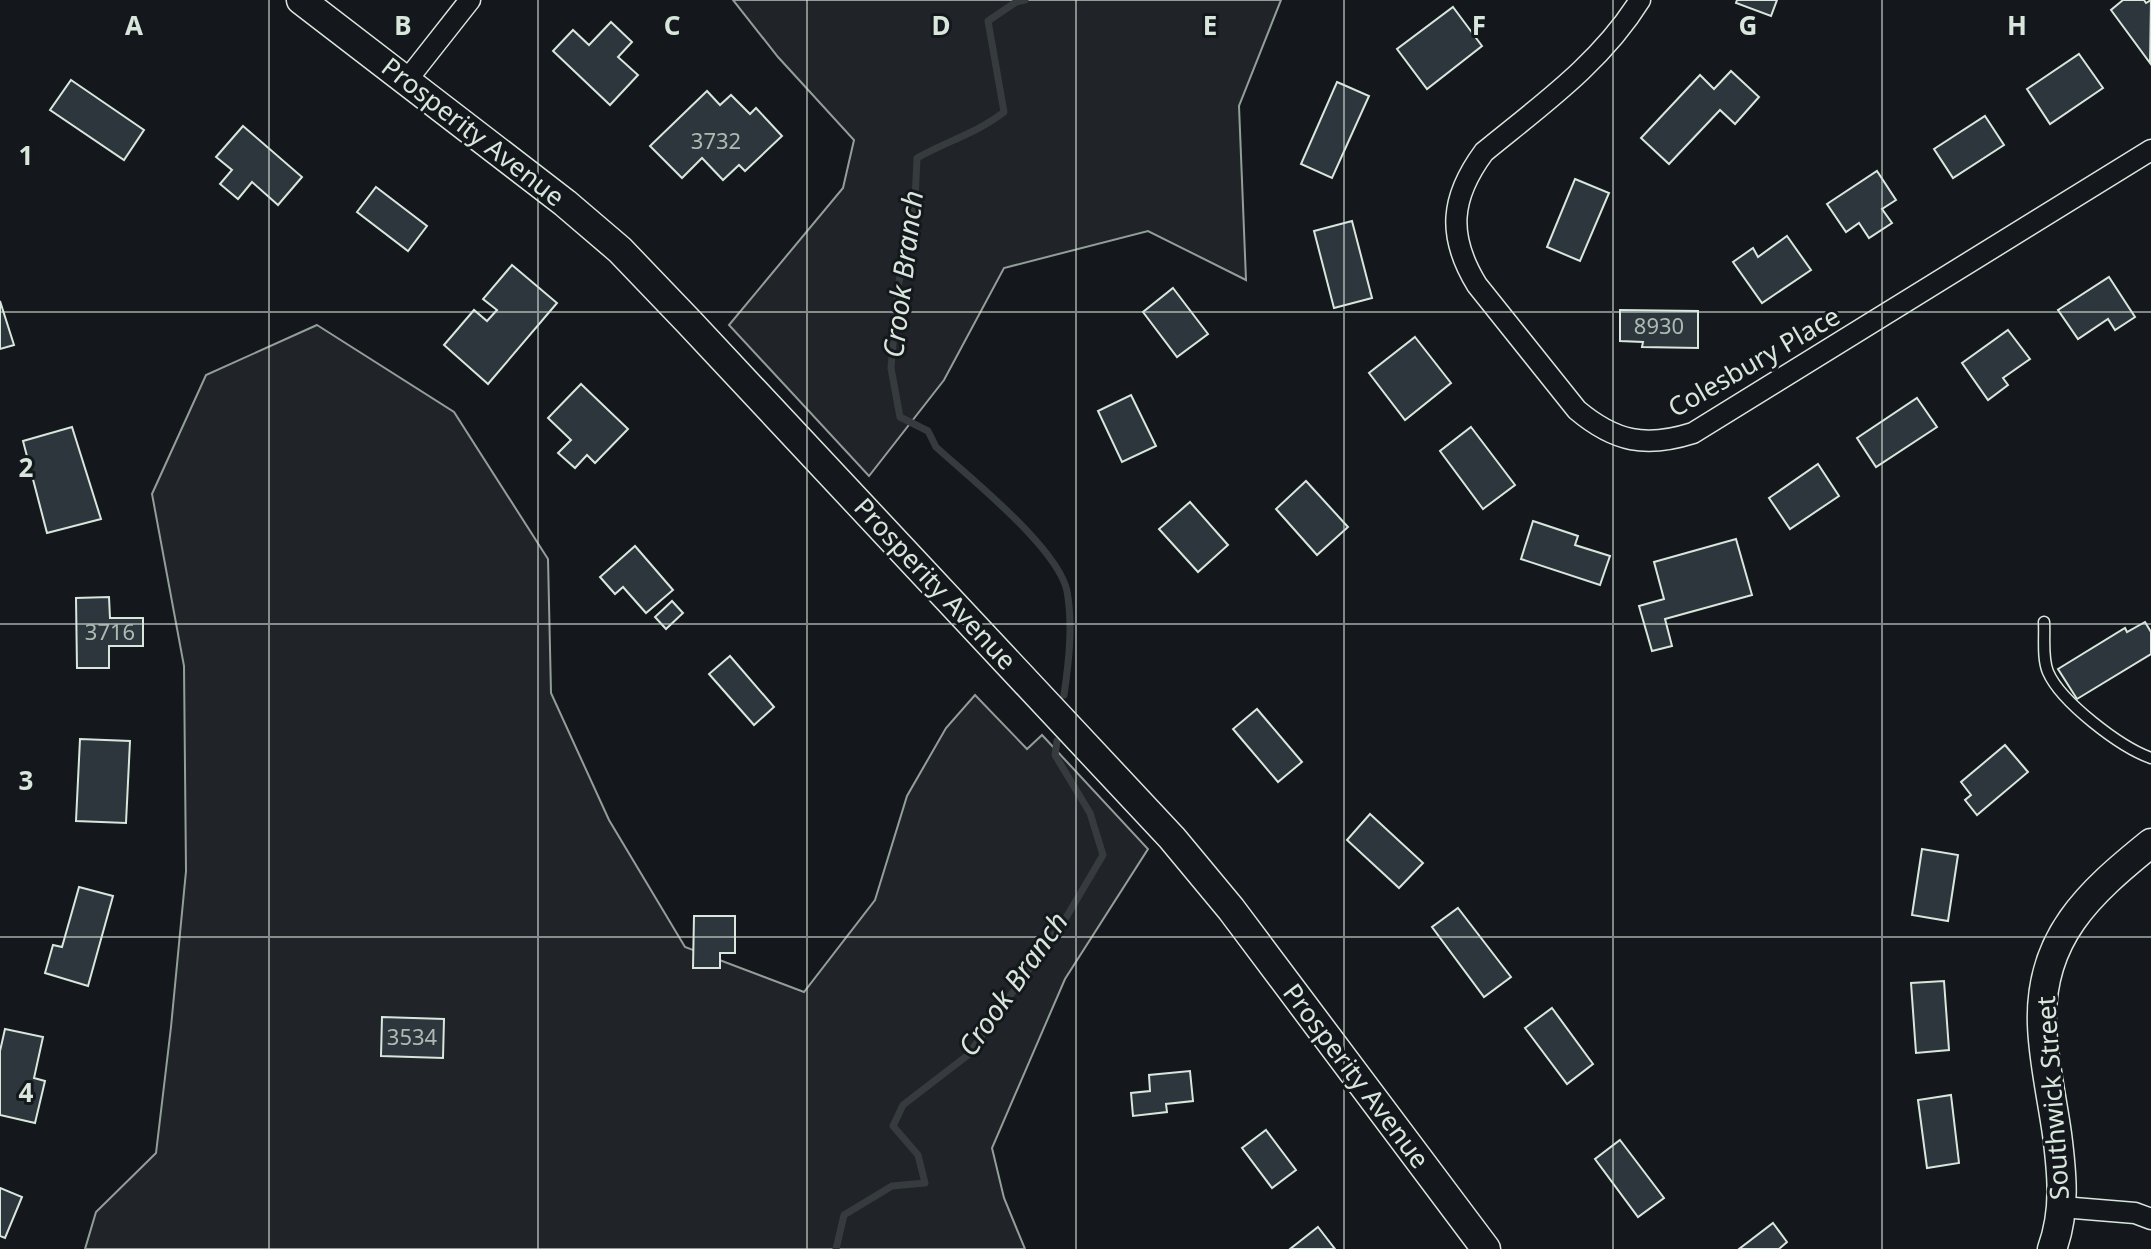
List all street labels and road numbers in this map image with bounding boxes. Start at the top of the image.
street label: Prosperity Avenue [375,48,573,214]
street label: Colesbury Place [1661,297,1846,425]
street label: Prosperity Avenue [847,490,1025,677]
street label: Prosperity Avenue [1275,976,1438,1175]
street label: Southwick Street [2027,995,2077,1201]

